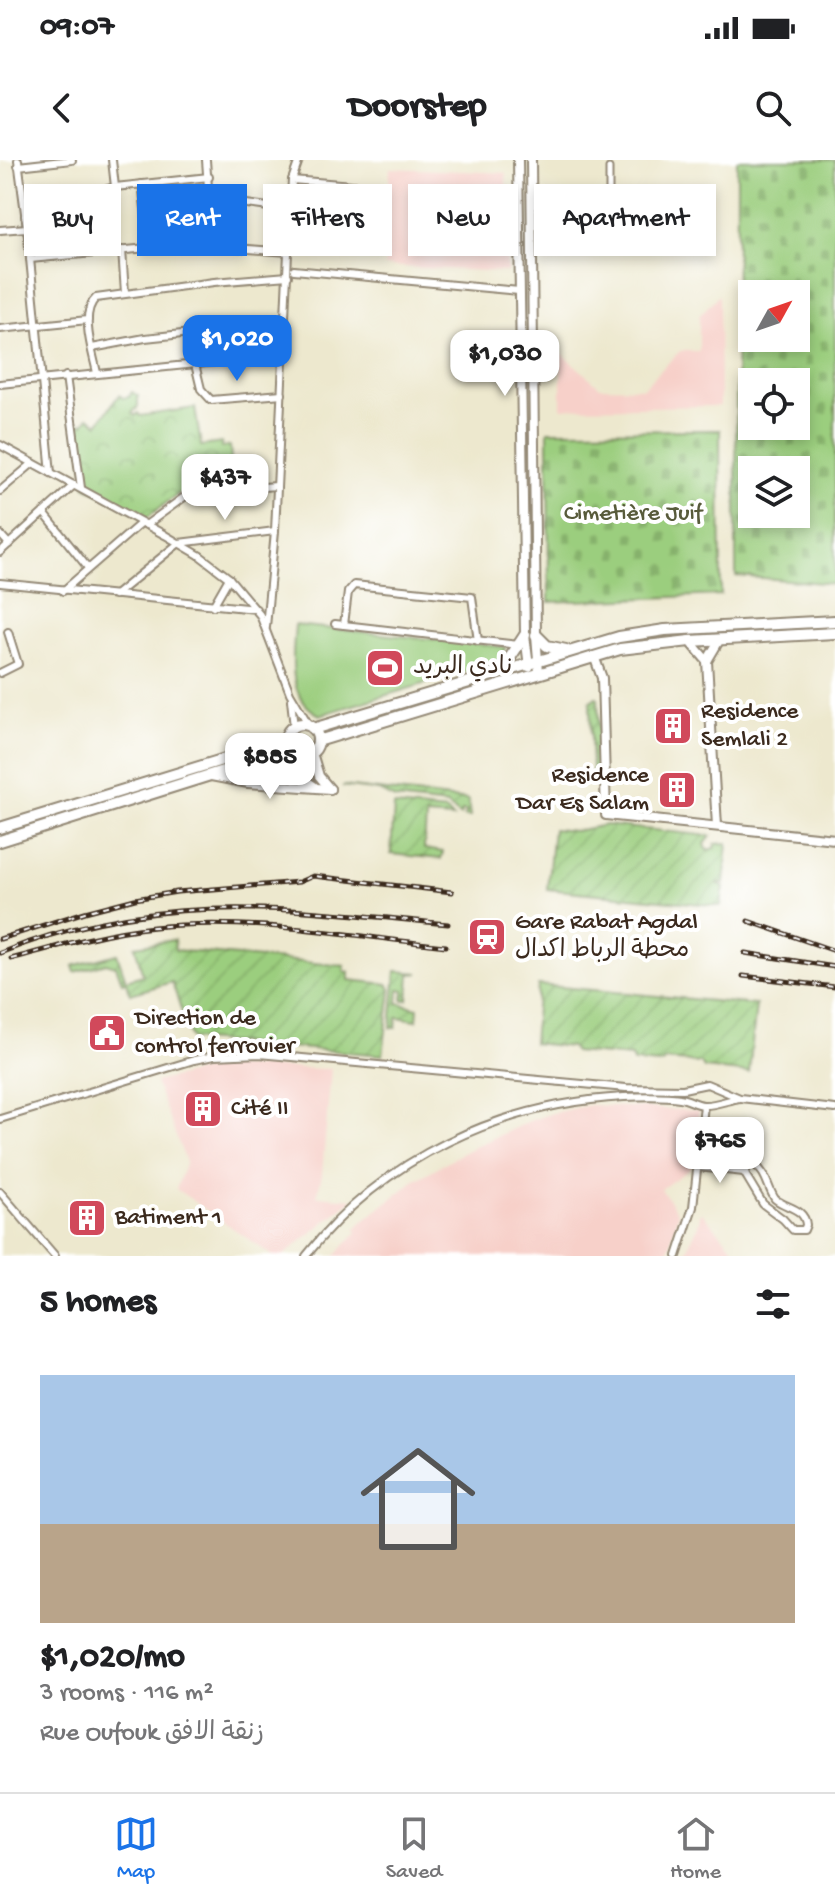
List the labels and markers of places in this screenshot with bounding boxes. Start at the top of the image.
pin: $1,020 [172,315,302,383]
pin: $1,030 [440,330,570,398]
pin: $437 [178,454,272,522]
sports icon: نادي البريد [364,647,406,689]
place label: نادي البريد [413,654,512,683]
place label: Residence Semlali 2 [701,698,799,755]
building icon: Residence Semlali 2 [652,705,694,747]
pin: $885 [223,733,317,801]
place label: Residence Dar Es Salam [514,762,650,819]
building icon: Residence Dar Es Salam [656,769,698,811]
place label: Gare Rabat Agdal محطة الرباط اكدال [515,909,698,966]
station icon: Gare Rabat Agdal محطة الرباط اكدال [466,916,508,958]
place label: Direction de control ferrovier [133,1005,297,1062]
public building icon: Direction de control ferrovier [86,1012,128,1054]
building icon: Cité II [182,1088,224,1130]
place label: Cité II [231,1095,289,1124]
pin: $765 [673,1117,767,1185]
building icon: Batiment 1 [66,1197,108,1239]
place label: Batiment 1 [114,1204,222,1233]

